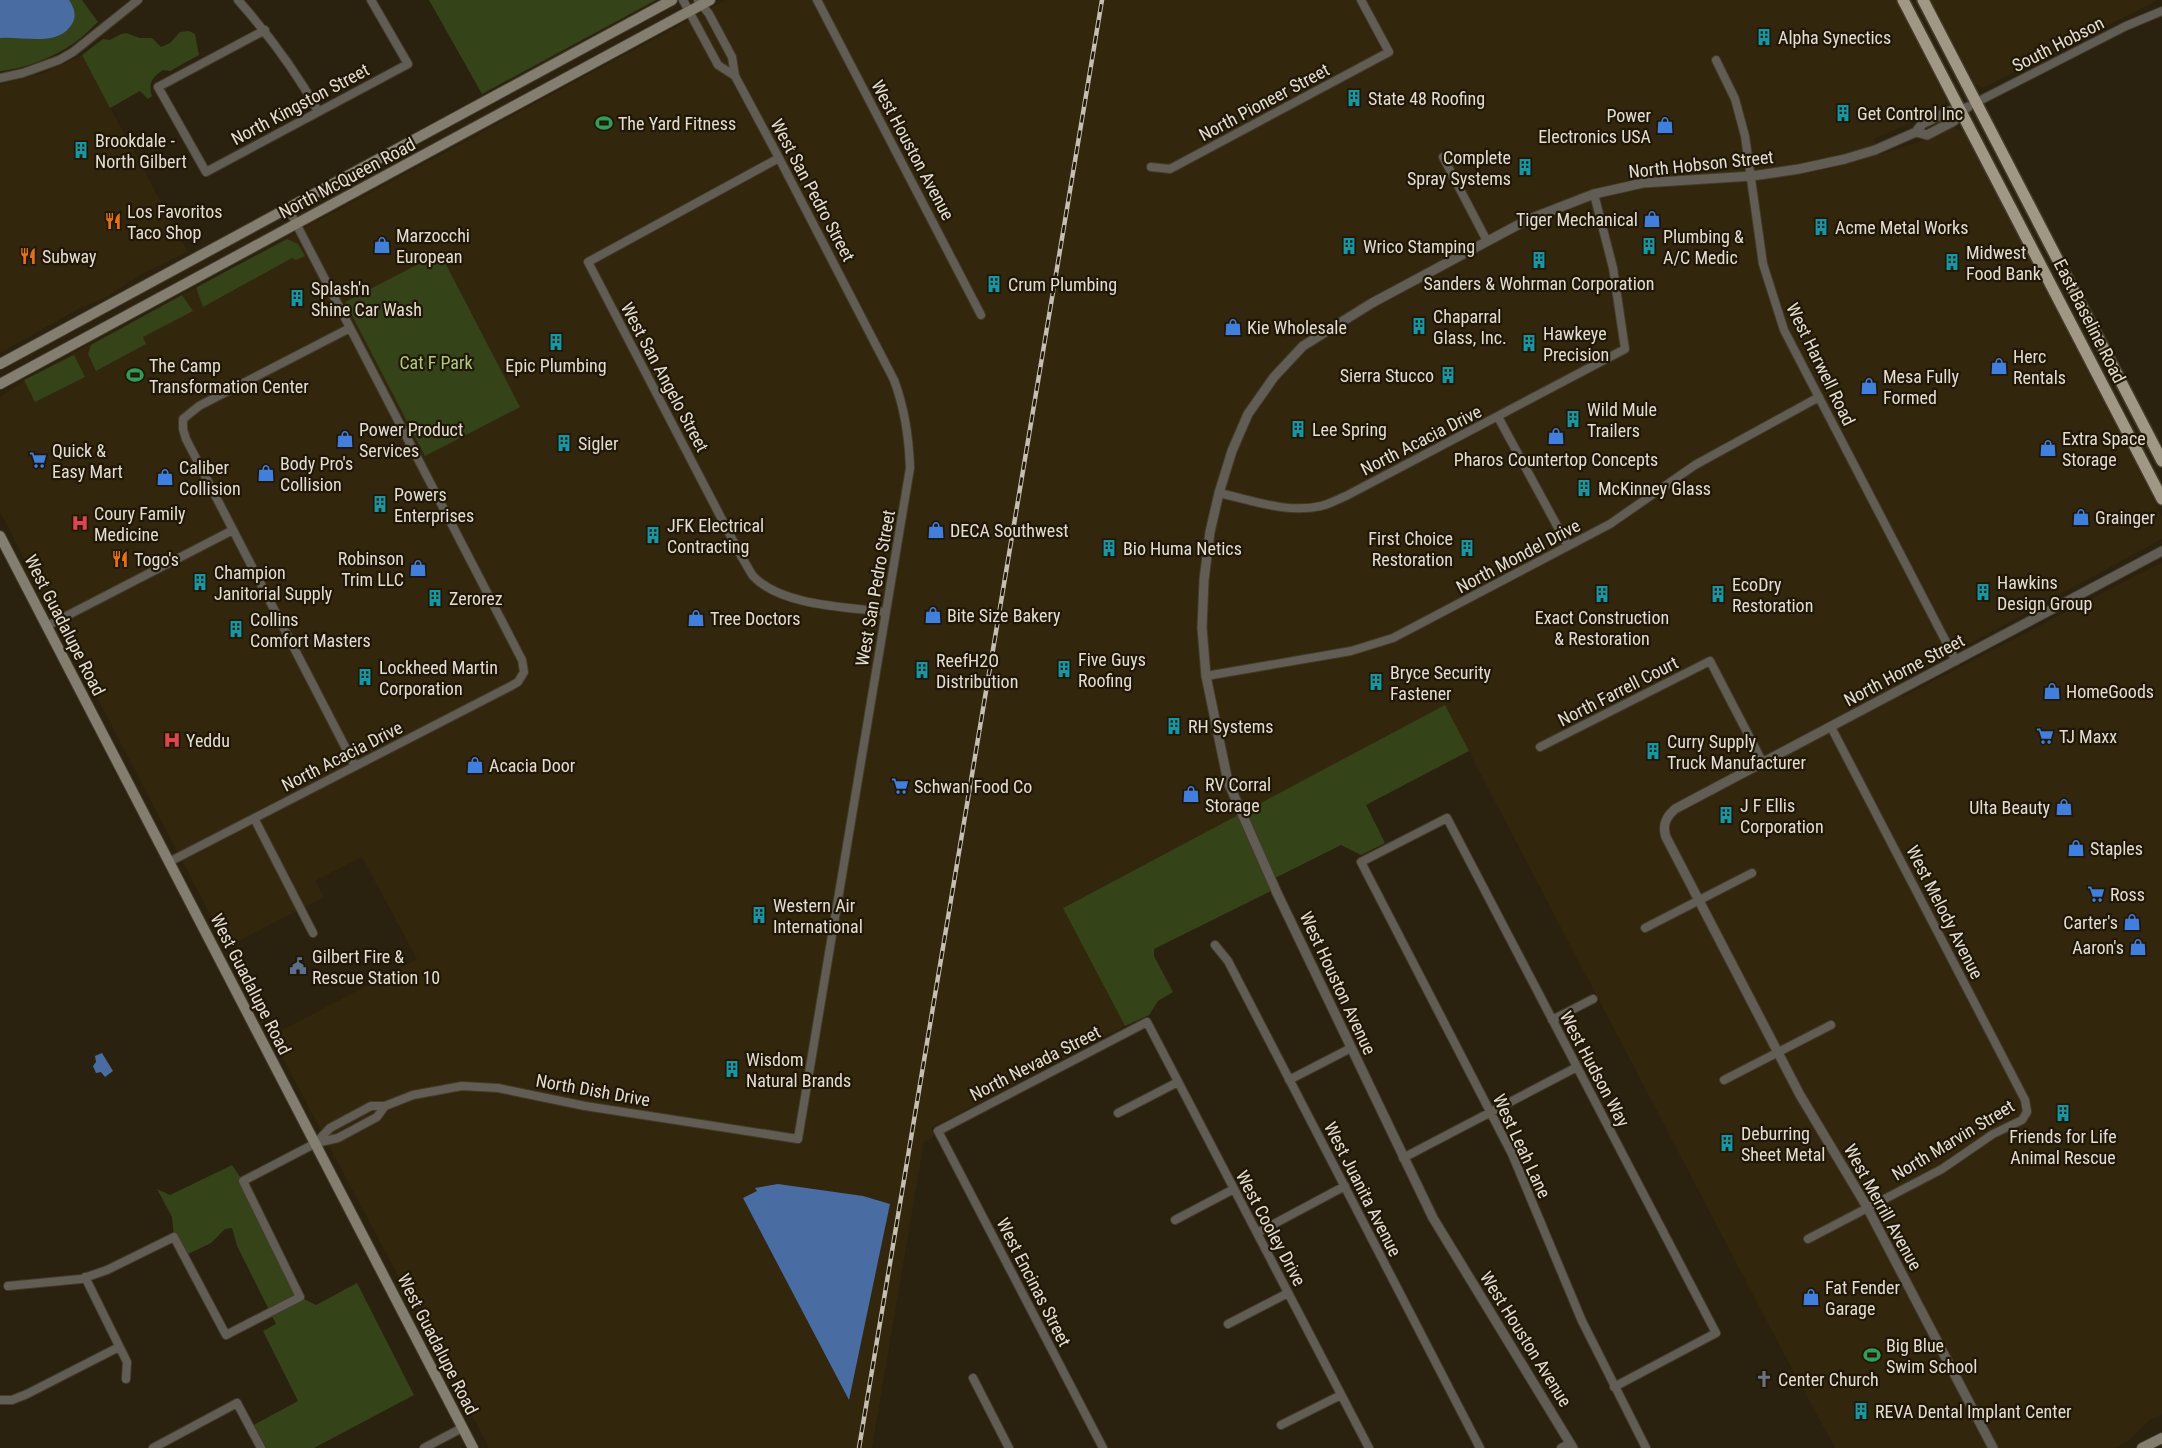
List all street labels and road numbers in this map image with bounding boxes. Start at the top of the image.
street label: South Hobson [2009,12,2107,76]
street label: North Kingston Street [227,59,373,149]
street label: North Pioneer Street [1195,59,1333,145]
street label: West Houston Avenue [867,76,959,224]
street label: West San Pedro Street [767,115,859,265]
street label: North McQueen Road [275,133,419,223]
street label: North Hobson Street [1627,146,1775,182]
street label: East Baseline Road [2050,256,2130,386]
street label: West San Angelo Street [617,299,713,455]
street label: West Harwell Road [1782,299,1860,429]
street label: North Acacia Drive [1357,401,1485,479]
street label: West San Pedro Street [851,508,899,668]
street label: North Mondel Drive [1453,515,1583,597]
street label: West Guadalupe Road [20,551,110,699]
street label: North Horne Street [1840,629,1968,711]
street label: North Farrell Court [1554,652,1682,730]
street label: North Acacia Drive [278,717,406,795]
street label: West Melody Avenue [1902,842,1988,982]
street label: West Houston Avenue [1296,908,1380,1058]
street label: West Guadalupe Road [206,910,296,1058]
street label: West Hudson Way [1556,1008,1635,1131]
street label: North Nevada Street [966,1021,1104,1105]
street label: North Dish Drive [534,1070,652,1110]
street label: West Leah Lane [1489,1091,1555,1201]
street label: North Marvin Street [1888,1095,2018,1185]
street label: West Juanita Avenue [1320,1118,1406,1260]
street label: West Merrill Avenue [1840,1140,1926,1274]
street label: West Cooley Drive [1232,1167,1310,1289]
street label: West Encinas Street [993,1214,1075,1350]
street label: West Houston Avenue [1476,1267,1576,1411]
street label: West Guadalupe Road [393,1270,483,1418]

